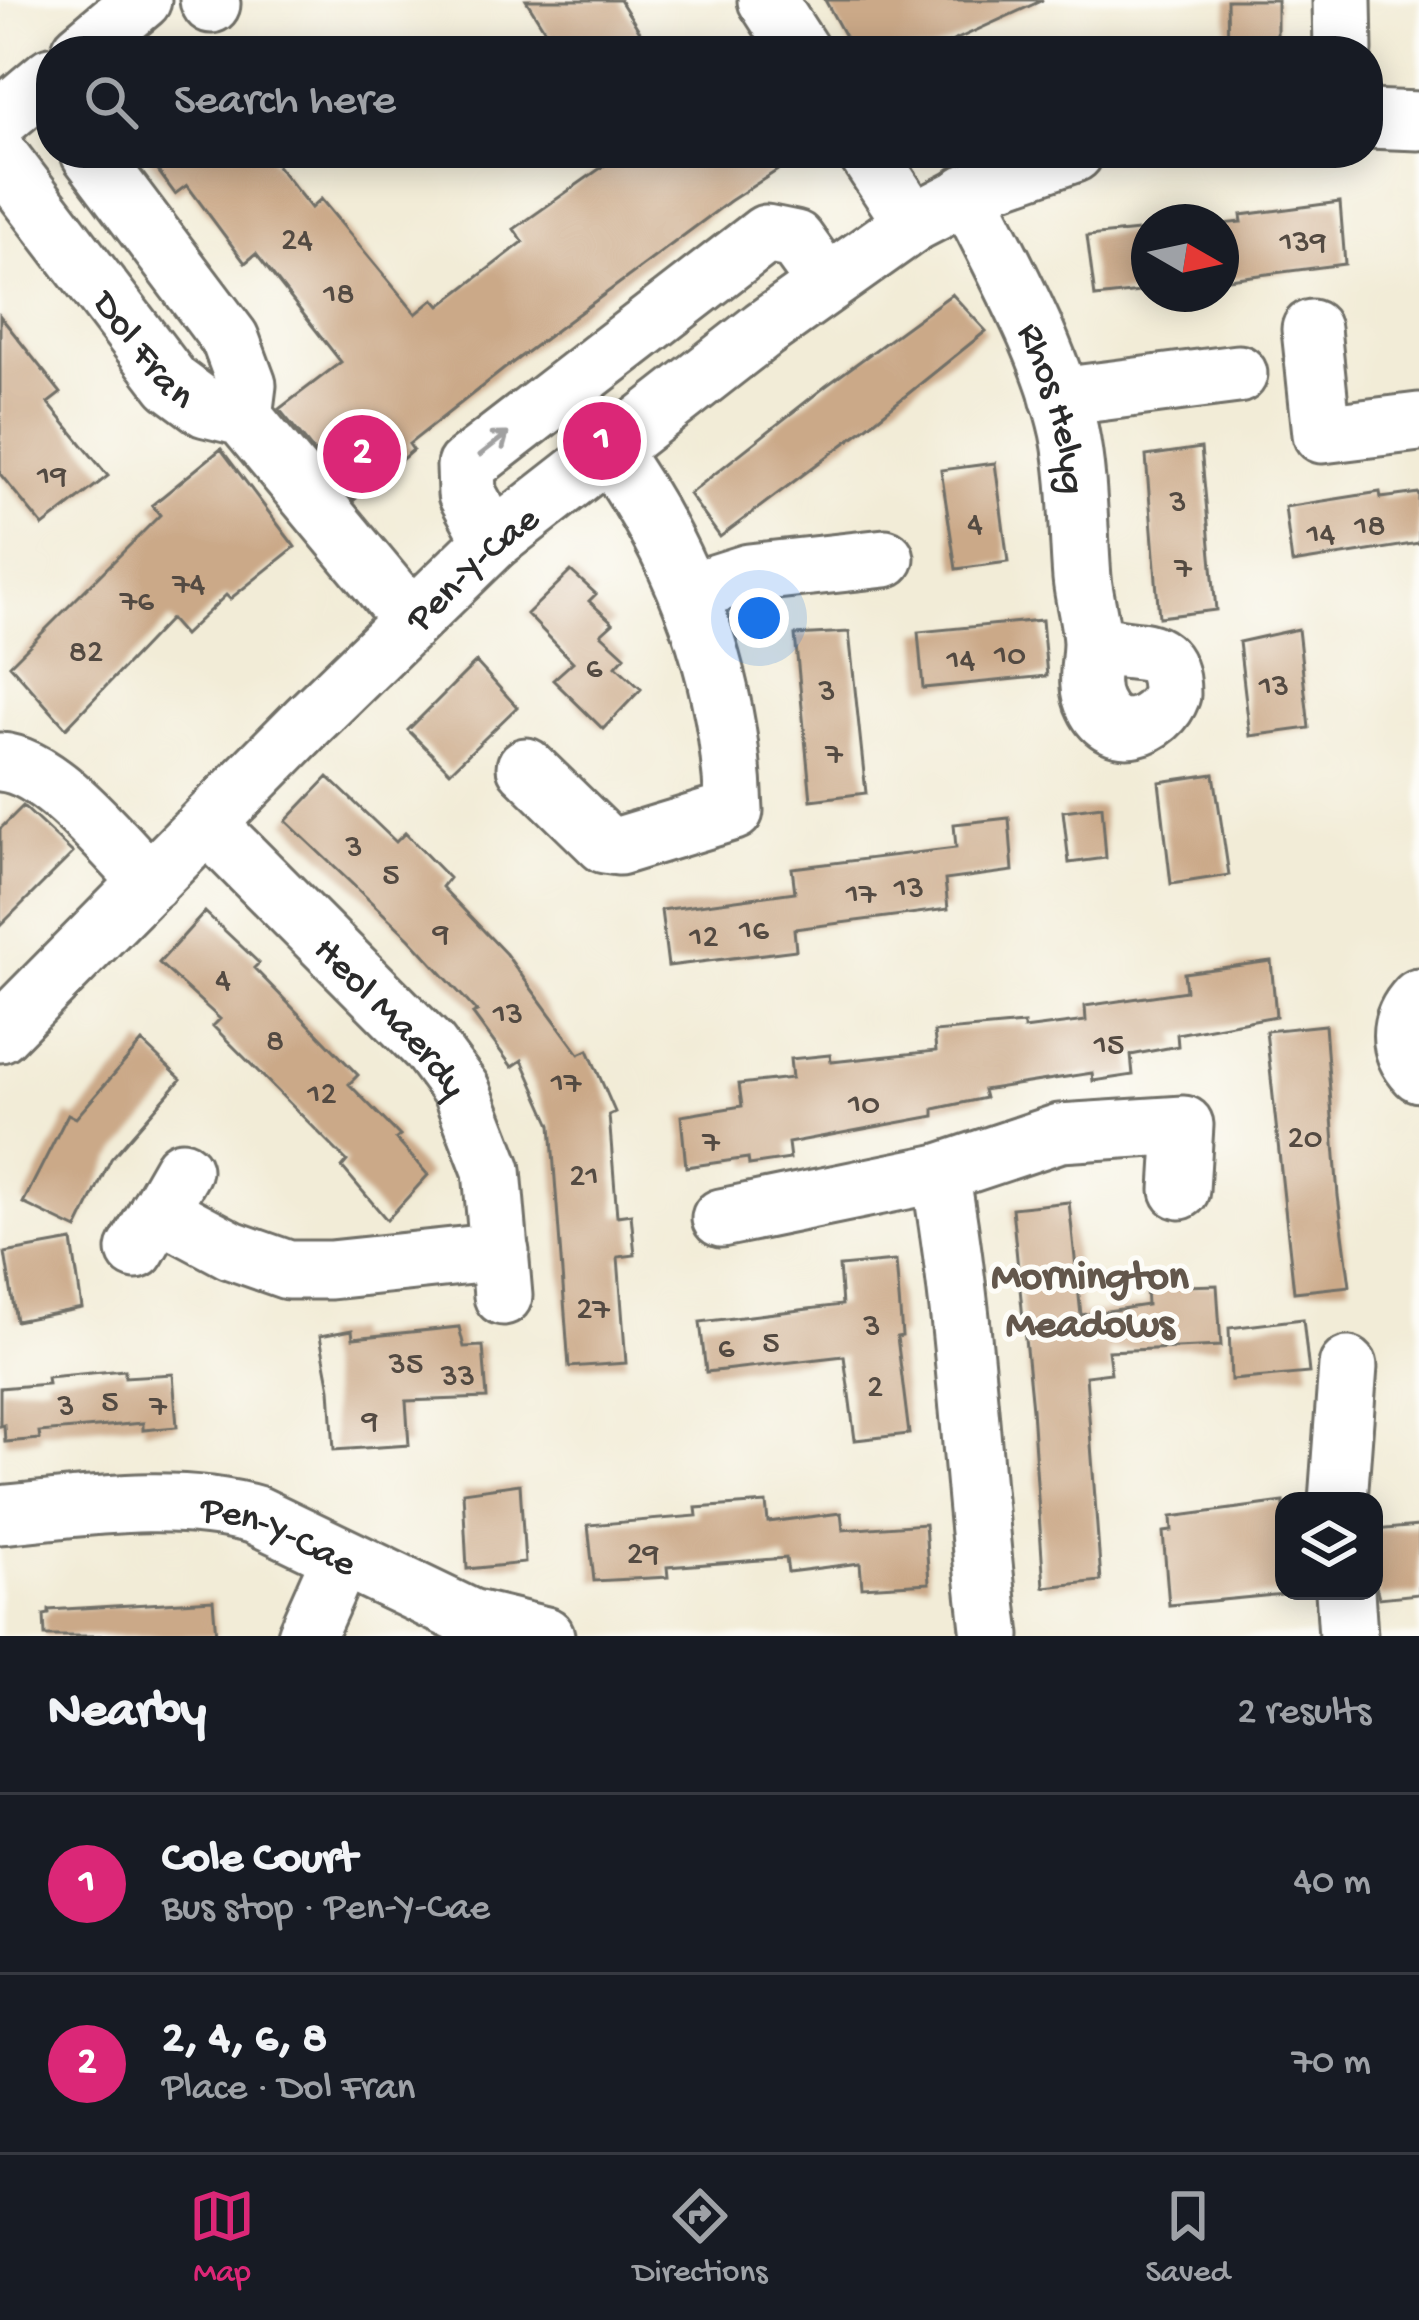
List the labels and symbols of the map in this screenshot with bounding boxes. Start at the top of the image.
north arrow [1131,204,1239,312]
house number: 24 [281,223,313,261]
house number: 139 [1279,225,1327,263]
house number: 18 [322,277,355,315]
street label: Dol Fran [78,281,202,422]
street label: Rhos Helyg [1004,317,1093,496]
pin: 1 [563,396,641,486]
pin: 2 [323,409,401,499]
one-way arrow [478,431,510,458]
house number: 19 [36,459,67,497]
house number: 3 [1168,485,1187,523]
street label: Pen-Y-Cae [397,497,551,645]
house number: 4 [967,507,983,545]
house number: 18 [1353,509,1386,547]
house number: 14 [1306,517,1336,555]
house number: 7 [1173,551,1192,589]
house number: 74 [172,567,206,605]
house number: 76 [119,584,154,622]
your location [729,588,789,648]
house number: 82 [69,635,103,673]
house number: 10 [993,638,1026,676]
house number: 14 [946,643,976,681]
house number: 6 [586,651,603,689]
house number: 13 [1258,669,1289,707]
house number: 3 [817,674,836,712]
house number: 7 [824,737,843,775]
house number: 3 [344,830,363,868]
house number: 5 [382,858,400,896]
house number: 13 [893,871,924,909]
house number: 17 [845,877,877,915]
house number: 16 [738,913,769,951]
house number: 9 [432,917,449,955]
house number: 12 [688,920,719,958]
street label: Heol Maerdy [302,929,475,1109]
house number: 4 [215,963,231,1001]
house number: 13 [492,997,523,1035]
house number: 8 [266,1024,284,1062]
house number: 15 [1093,1028,1124,1066]
house number: 17 [550,1066,582,1104]
house number: 12 [306,1077,337,1115]
house number: 10 [847,1087,880,1125]
house number: 20 [1288,1121,1322,1159]
house number: 7 [701,1125,720,1163]
house number: 21 [569,1159,599,1197]
district label: Mornington Meadows [991,1255,1190,1352]
house number: 27 [576,1292,611,1330]
house number: 3 [862,1309,881,1347]
house number: 5 [762,1326,780,1364]
house number: 6 [718,1331,735,1369]
house number: 35 [388,1347,423,1385]
house number: 33 [440,1359,475,1397]
house number: 2 [867,1370,883,1408]
house number: 5 [101,1385,119,1423]
house number: 3 [56,1389,75,1427]
house number: 7 [148,1389,167,1427]
house number: 9 [361,1404,378,1442]
street label: Pen-Y-Cae [196,1489,363,1590]
house number: 29 [627,1537,659,1575]

